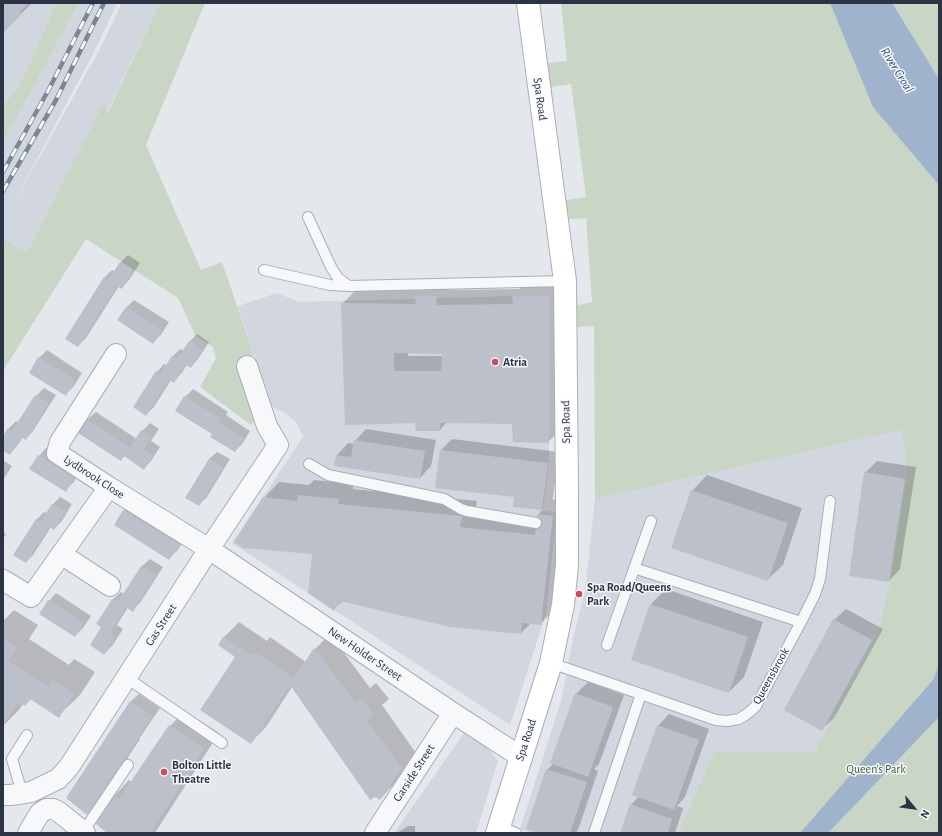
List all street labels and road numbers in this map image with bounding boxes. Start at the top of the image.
street label: Spa Road [530,77,550,121]
street label: Spa Road [558,400,574,444]
street label: Lydbrook Close [61,452,127,502]
street label: Gas Street [142,601,180,649]
street label: New Holder Street [325,624,405,684]
street label: Queensbrook [750,645,792,707]
street label: Spa Road [512,717,540,763]
street label: Garside Street [390,742,438,804]

